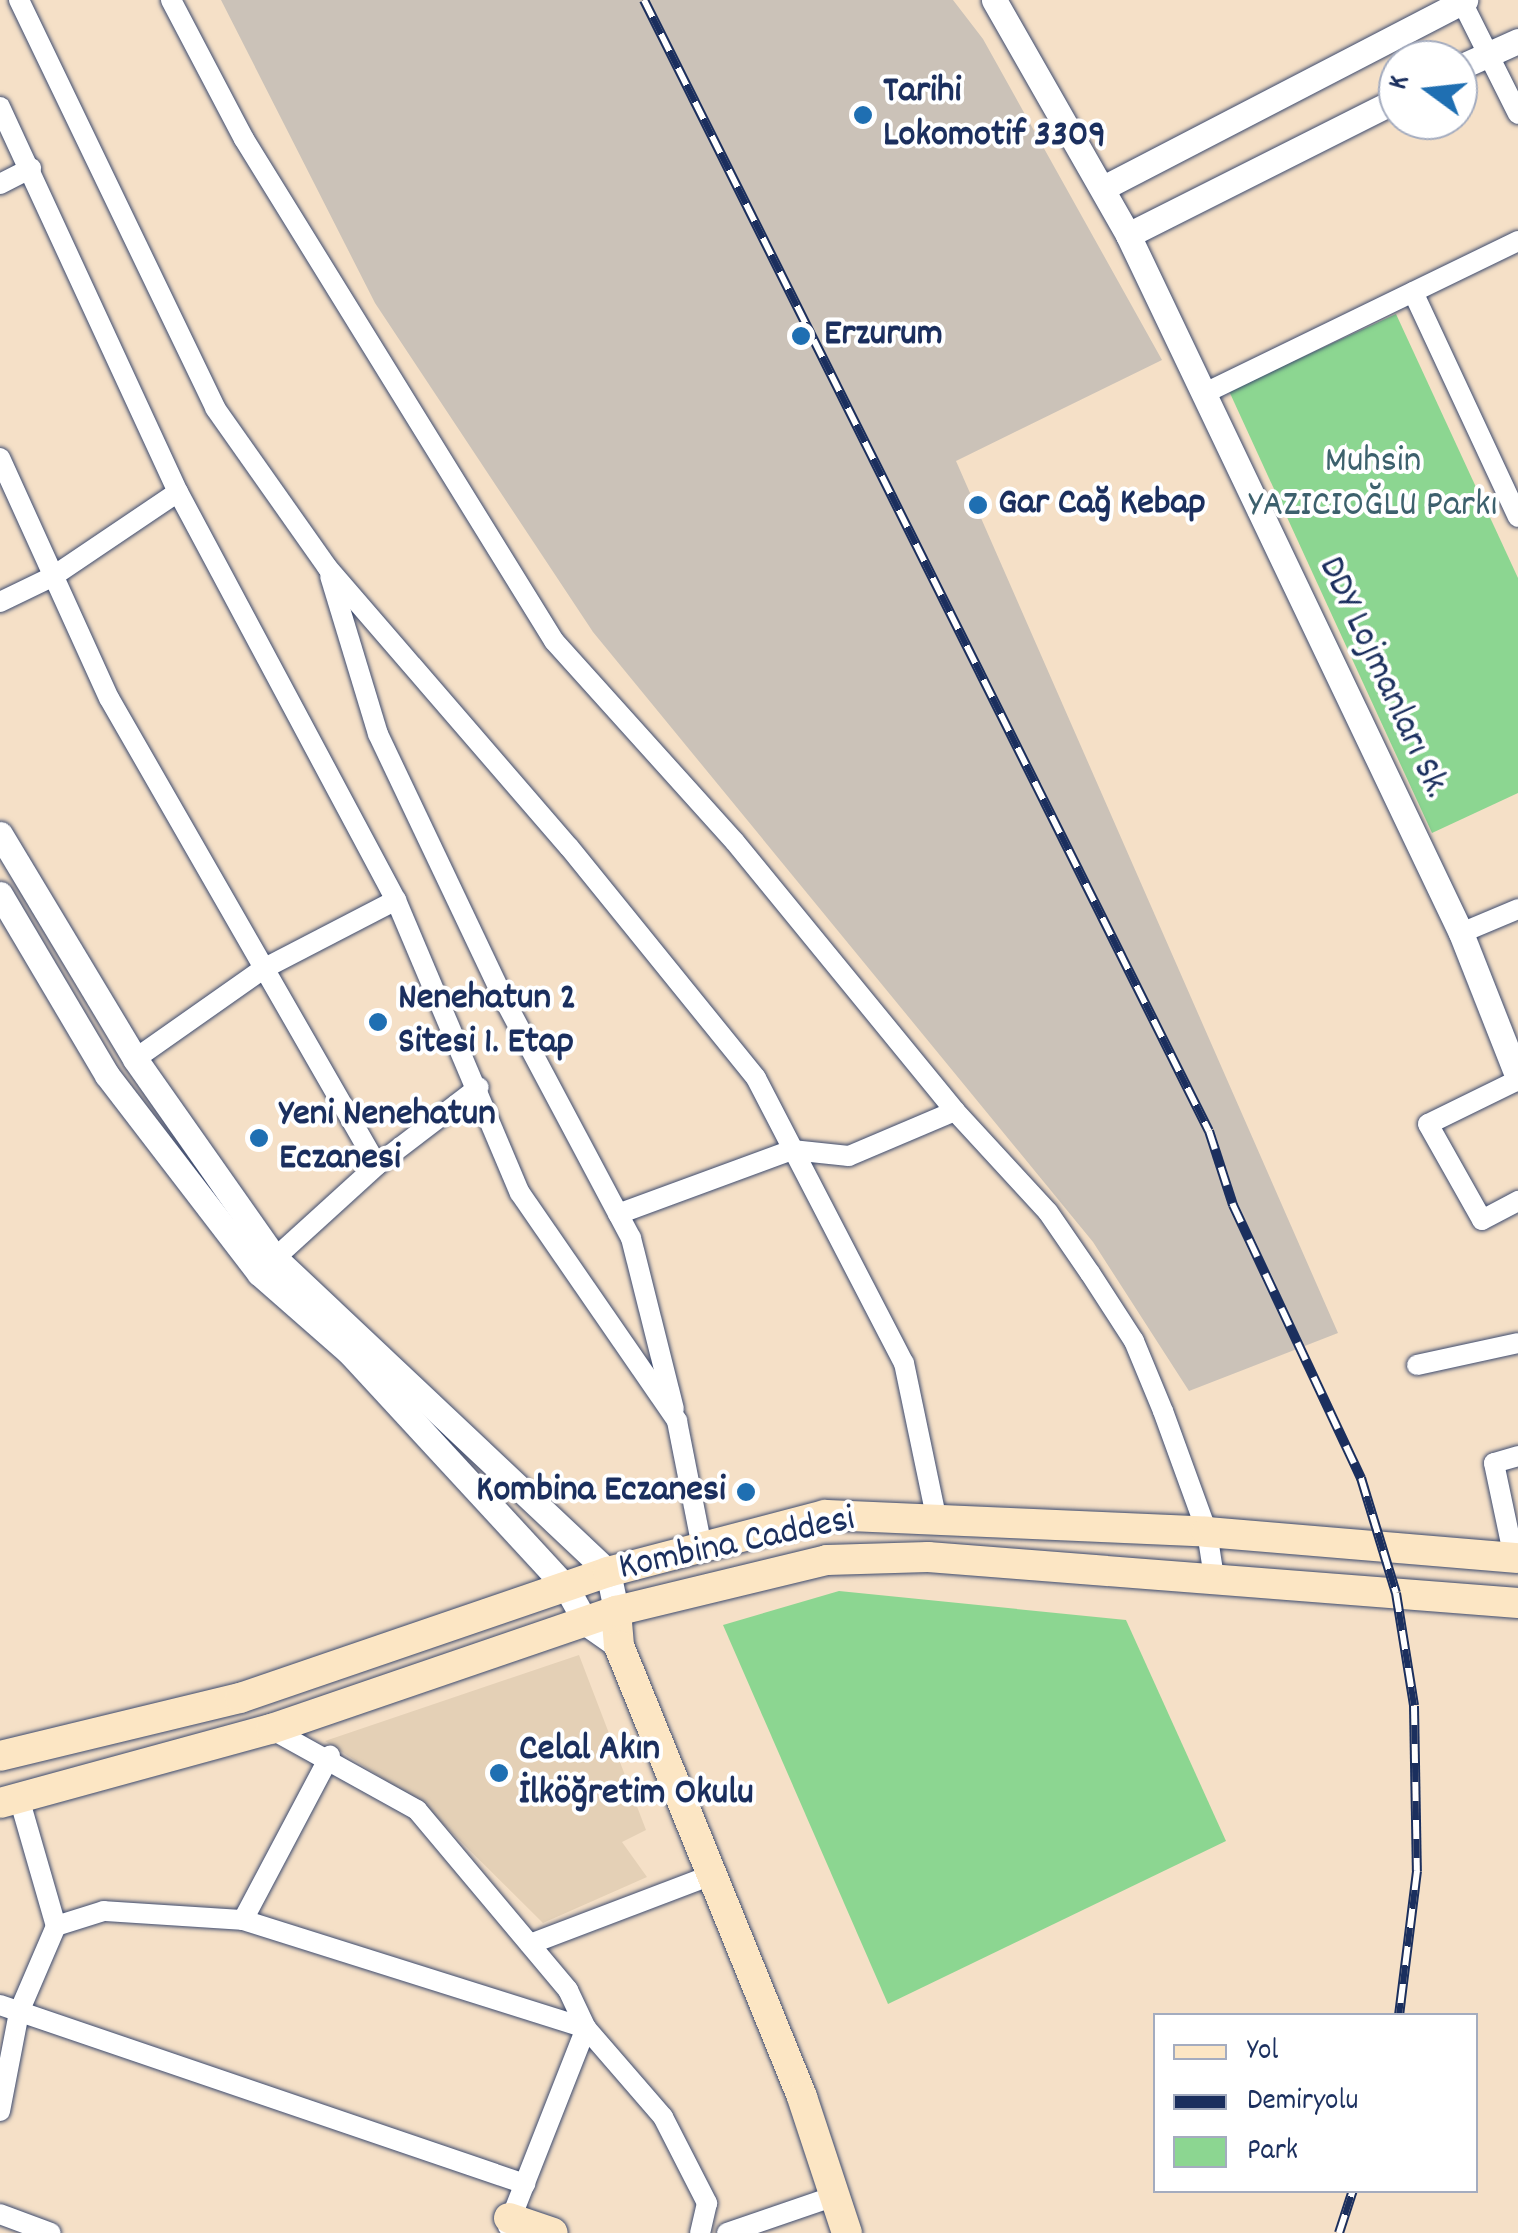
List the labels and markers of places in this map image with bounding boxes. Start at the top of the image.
place label: Tarihi Lokomotif 3309 [883,70,1106,160]
marker: Tarihi Lokomotif 3309 [852,104,874,126]
place label: Erzurum [824,313,943,359]
marker: Erzurum [788,323,814,349]
place label: Gar Cağ Kebap [998,482,1206,528]
marker: Gar Cağ Kebap [967,494,989,516]
place label: Nenehatun 2 Sitesi 1. Etap [398,977,576,1066]
marker: Nenehatun 2 Sitesi 1. Etap [367,1011,389,1033]
place label: Yeni Nenehatun Eczanesi [279,1093,496,1182]
marker: Yeni Nenehatun Eczanesi [248,1127,270,1149]
place label: Kombina Eczanesi [476,1469,726,1515]
marker: Kombina Eczanesi [735,1481,757,1503]
place label: Celal Akın İlköğretim Okulu [519,1728,754,1818]
marker: Celal Akın İlköğretim Okulu [488,1762,510,1784]

